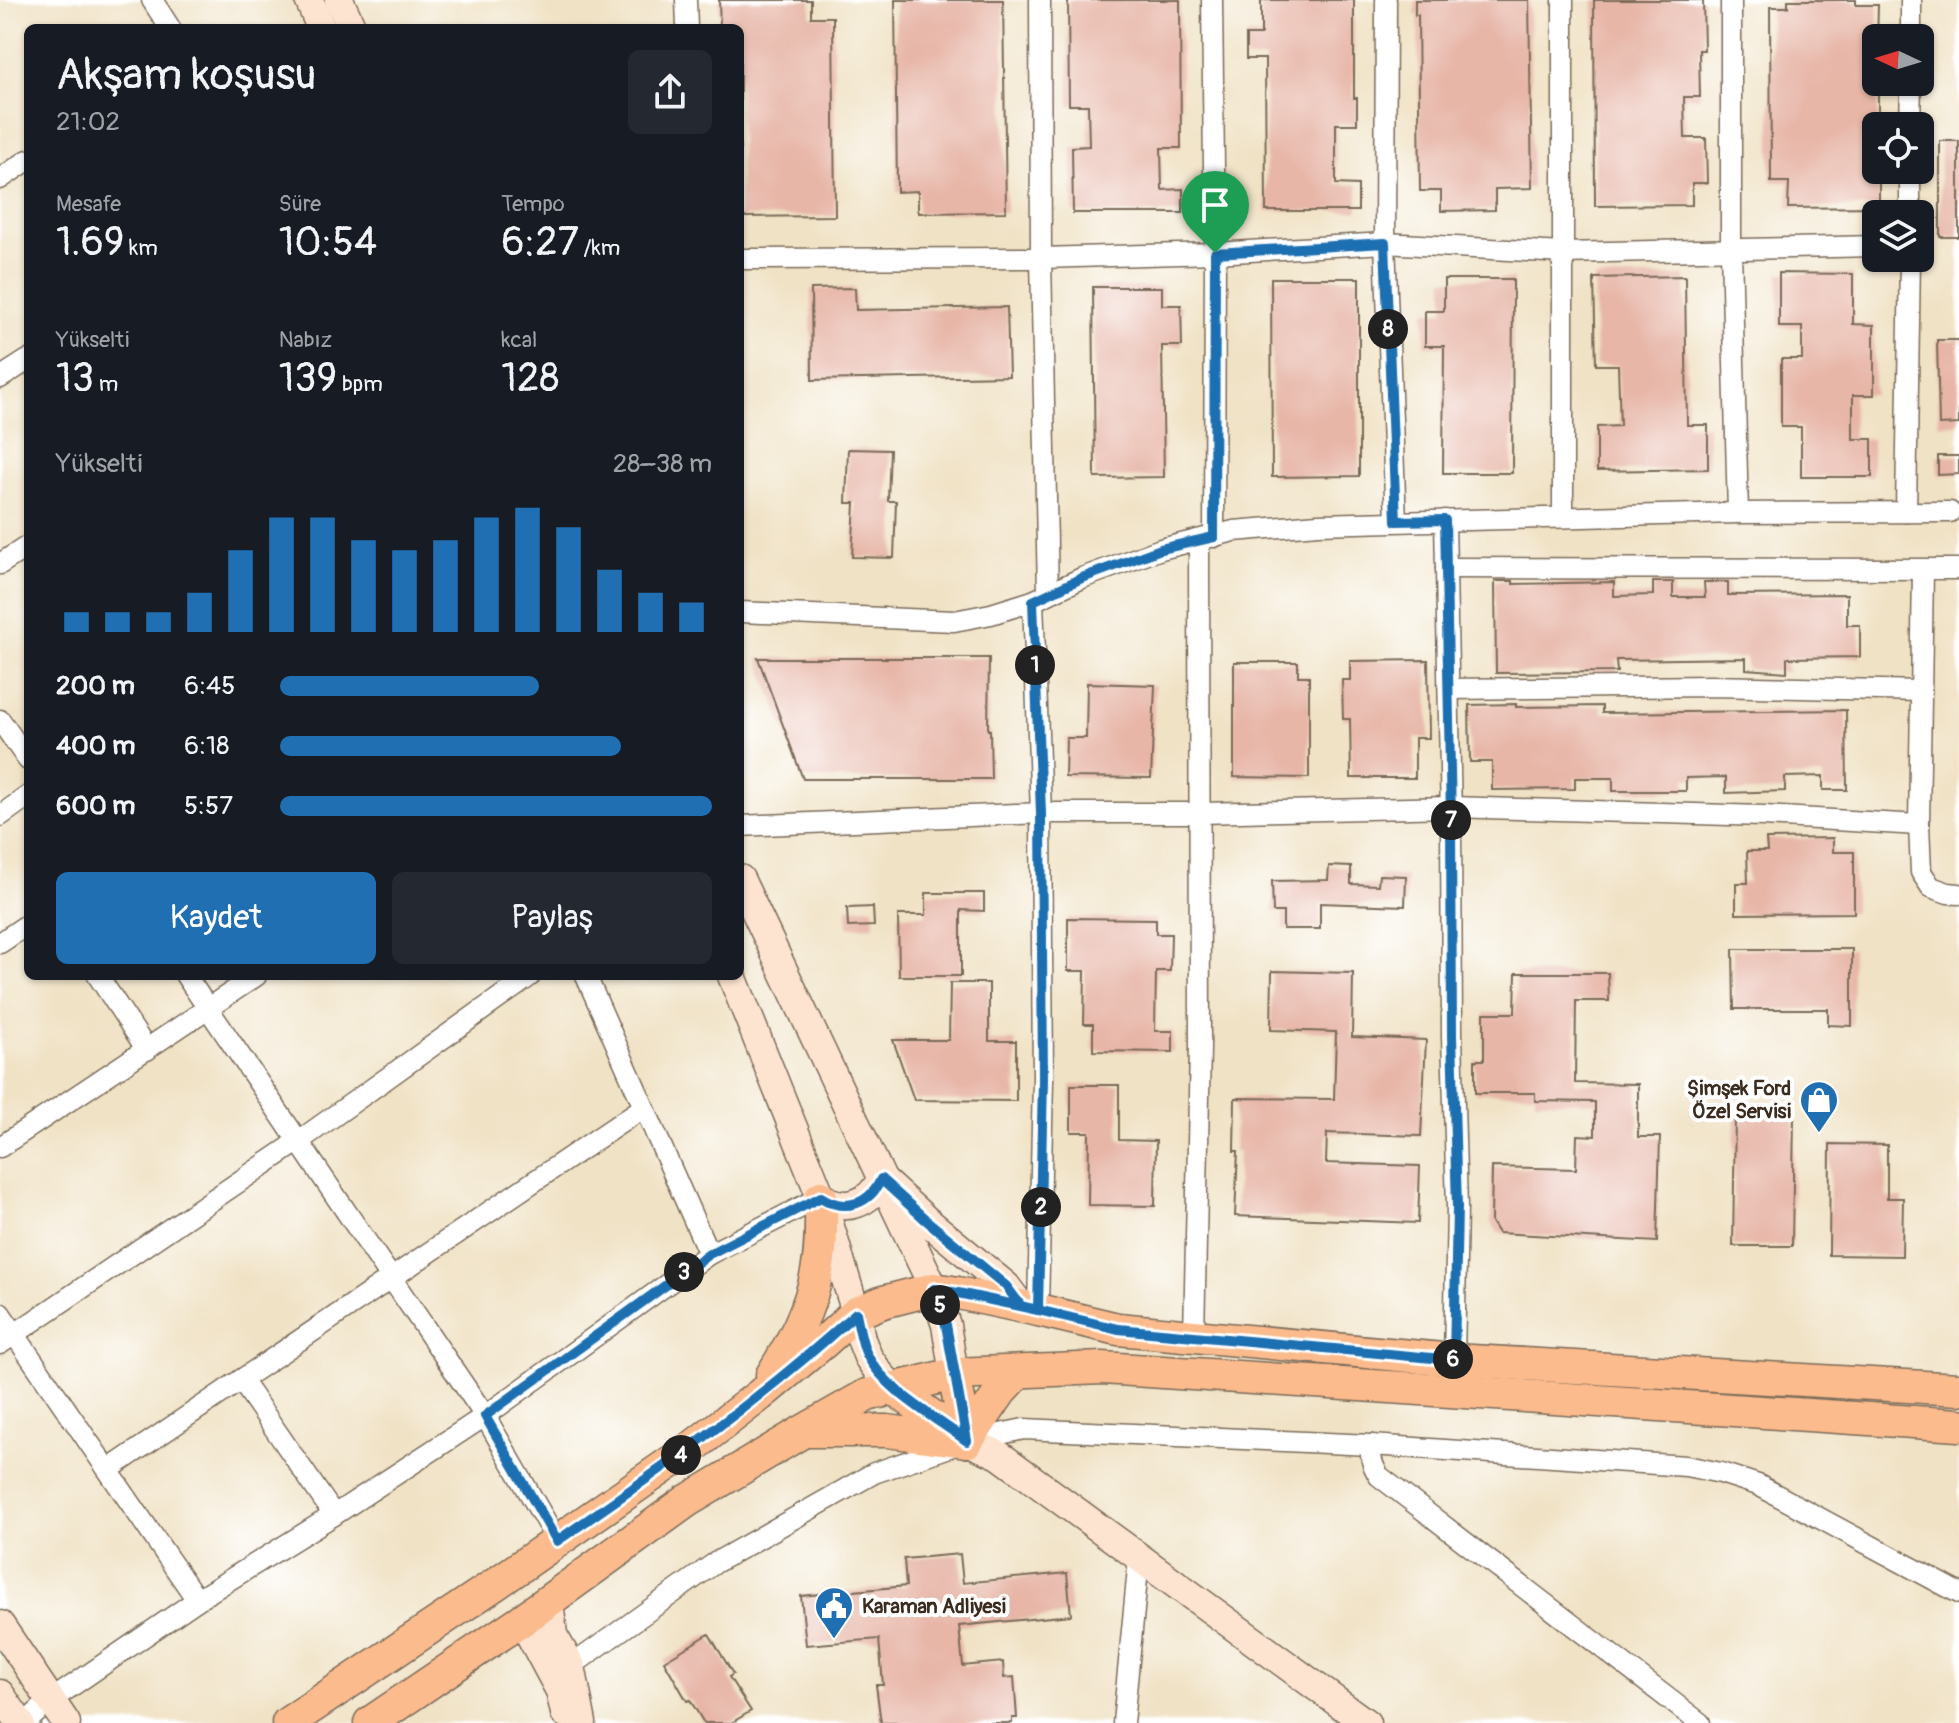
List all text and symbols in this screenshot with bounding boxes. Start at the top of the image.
north arrow [1862,24,1934,96]
map controls [1862,24,1934,272]
text: Akşam koşusu [56,48,316,103]
button: share [628,50,712,134]
text: 21:02 [56,106,120,138]
button: locate [1862,112,1934,184]
pin [1181,171,1249,253]
icon: arrive [1193,183,1237,227]
text: Mesafe [56,190,121,218]
text: Süre [279,190,321,218]
text: Tempo [501,190,565,218]
button: layers [1862,200,1934,272]
text: 1.69 [56,218,124,267]
text: 10:54 [279,218,377,267]
text: 6:27 [501,218,579,267]
text: km [124,234,158,262]
text: /km [579,234,620,262]
pin: 8 [1368,309,1408,349]
text: 8 [1382,315,1394,343]
text: Yükselti [56,326,129,354]
text: Nabız [279,326,332,354]
text: kcal [501,326,537,354]
text: 13 [56,354,94,403]
text: 139 [279,354,337,403]
text: 128 [501,354,560,403]
text: m [94,370,118,398]
text: bpm [337,370,383,398]
text: Yükselti [56,448,142,480]
text: 28–38 m [613,448,712,480]
pin: 1 [1015,645,1055,685]
text: 1 [1031,651,1039,679]
text: 200 m [56,670,135,702]
text: 6:45 [184,670,235,702]
text: 400 m [56,730,135,762]
text: 6:18 [184,730,229,762]
text: 600 m [56,790,135,822]
text: 5:57 [184,790,233,822]
pin: 7 [1431,800,1471,840]
text: 7 [1445,806,1457,834]
button: Kaydet [56,872,376,964]
button: Paylaş [392,872,712,964]
place label: Şimşek Ford Özel Servisi [1687,1076,1791,1124]
shop icon: Şimşek Ford Özel Servisi [1798,1079,1840,1134]
pin: 2 [1021,1187,1061,1227]
text: 2 [1035,1193,1047,1221]
pin: 3 [664,1252,704,1292]
text: 3 [678,1258,690,1286]
pin: 5 [920,1285,960,1325]
text: 5 [934,1291,946,1319]
pin: 6 [1433,1339,1473,1379]
text: 6 [1447,1345,1459,1373]
pin: 4 [661,1435,701,1475]
text: 4 [675,1441,687,1469]
public building icon: Karaman Adliyesi [813,1585,855,1640]
place label: Karaman Adliyesi [862,1594,1006,1619]

